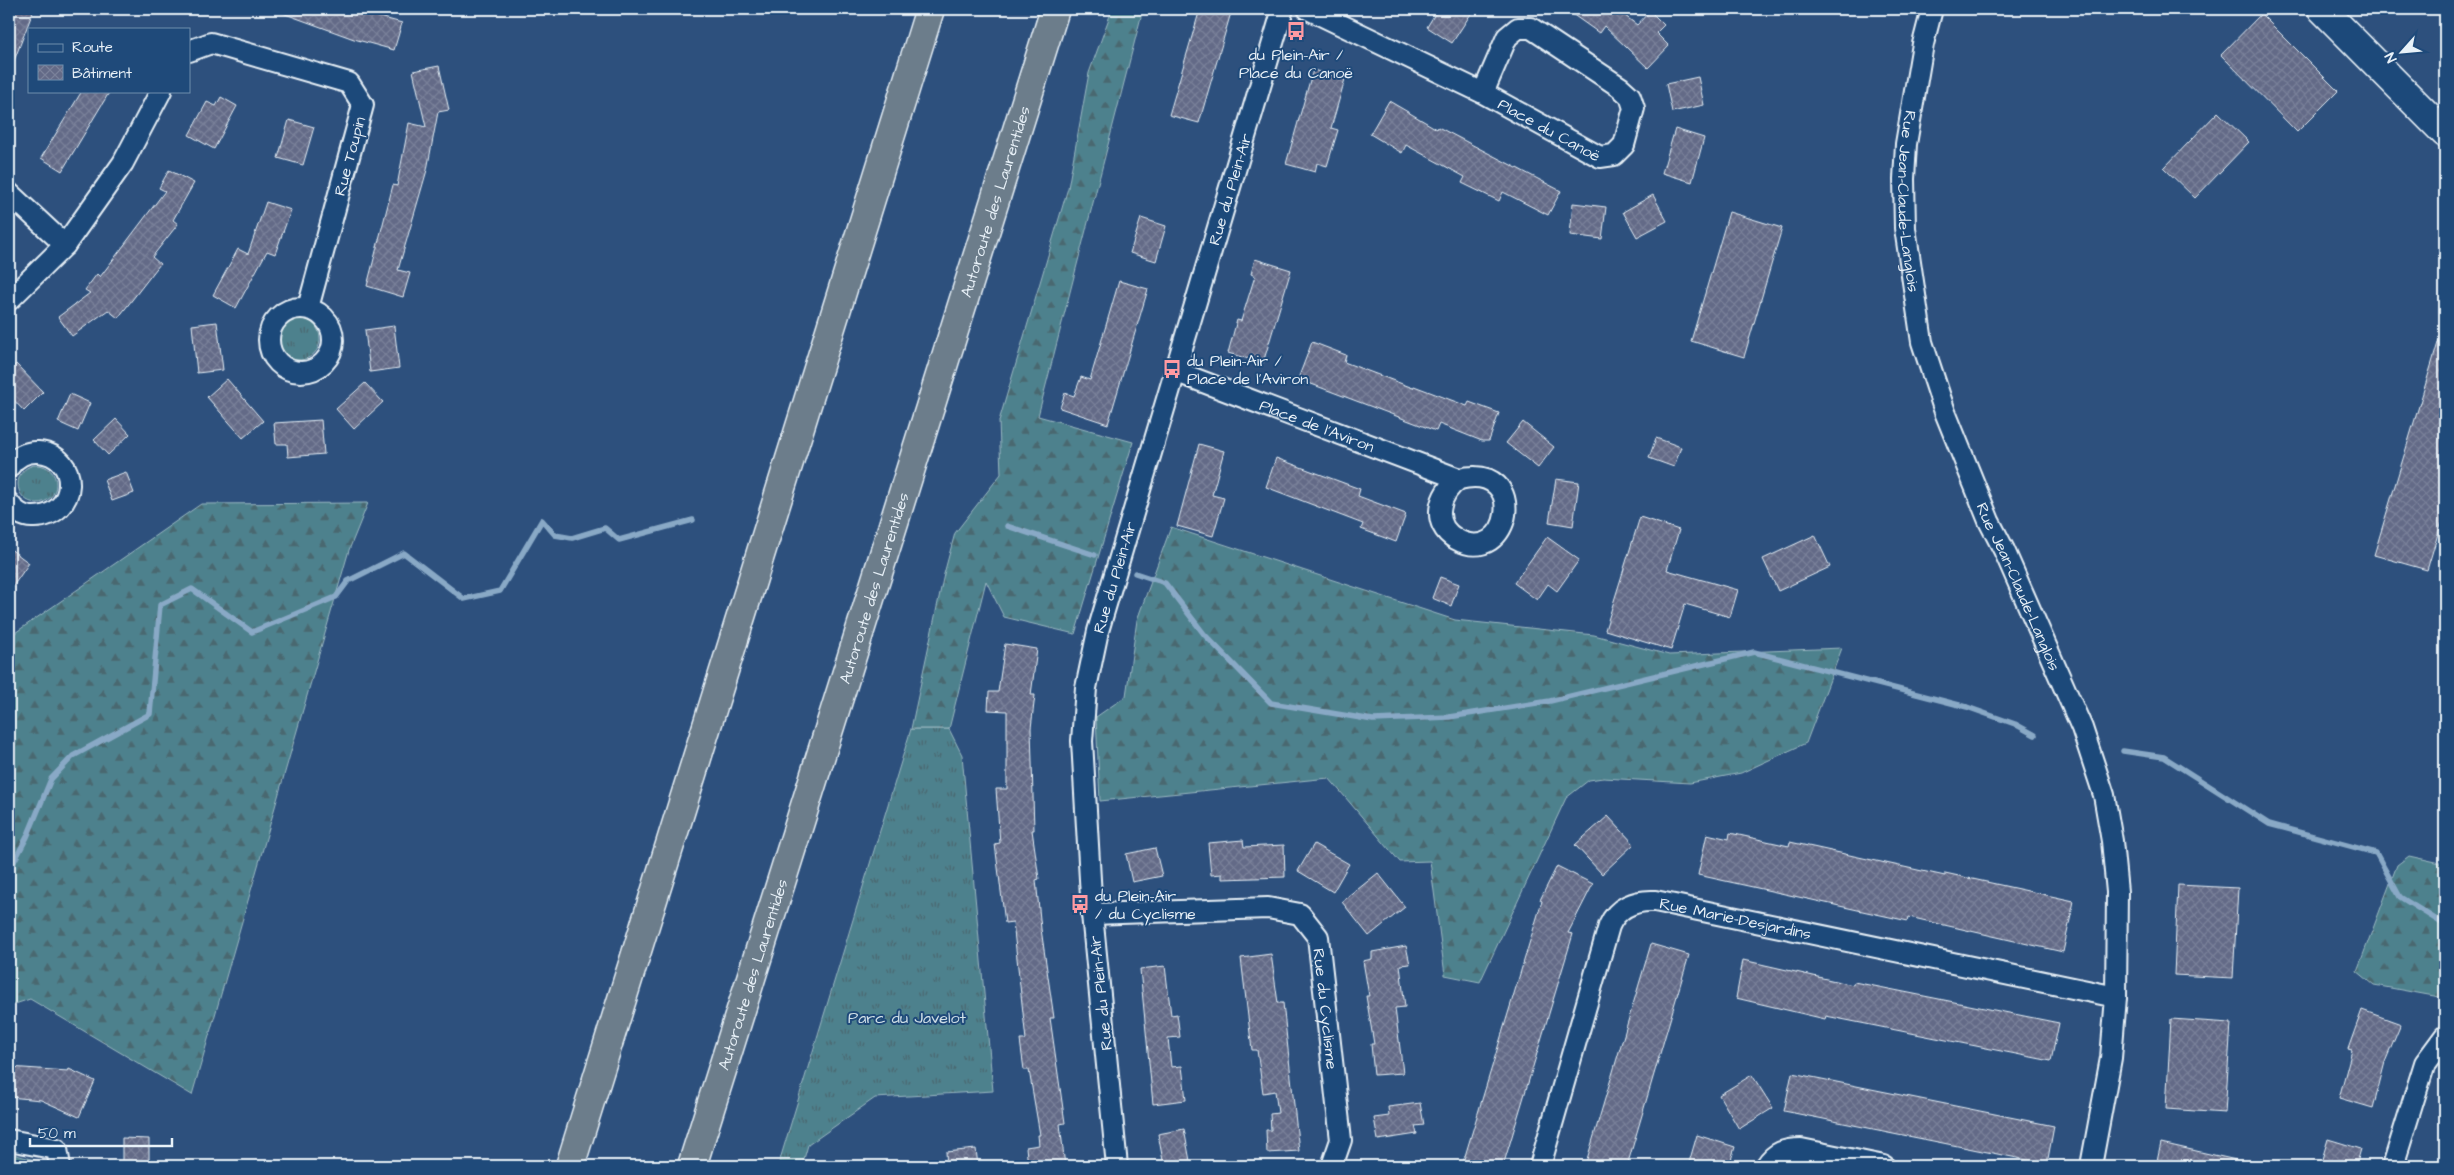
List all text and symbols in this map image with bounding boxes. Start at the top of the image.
bus stop icon: du Plein-Air / Place du Canoë [1285,20,1307,42]
legend [28,28,190,92]
north arrow [2376,28,2426,78]
text: Route [72,37,113,58]
place label: du Plein-Air / Place du Canoë [1239,44,1353,84]
text: N [2380,49,2402,66]
text: Bâtiment [72,63,132,84]
street label: Place du Canoë [1494,93,1605,167]
street label: Autoroute des Laurentides [955,103,1036,300]
street label: Rue Jean-Claude-Langlois [1892,109,1924,294]
street label: Rue Toupin [329,114,371,198]
street label: Rue du Plein-Air [1203,131,1257,248]
place label: du Plein-Air / Place de l'Aviron [1187,350,1308,390]
bus stop icon: du Plein-Air / Place de l'Aviron [1161,358,1183,380]
street label: Place de l'Aviron [1256,394,1377,458]
street label: Autoroute des Laurentides [834,490,915,686]
street label: Rue Jean-Claude-Langlois [1971,499,2065,674]
street label: Rue du Plein-Air [1088,519,1142,636]
street label: Autoroute des Laurentides [713,876,793,1073]
place label: du Plein-Air / du Cyclisme [1095,885,1196,926]
street label: Rue Marie-Desjardins [1657,892,1813,945]
bus stop icon: du Plein-Air / du Cyclisme [1069,893,1091,915]
street label: Rue du Plein-Air [1084,934,1118,1052]
street label: Rue du Cyclisme [1307,947,1343,1071]
park label: Parc du Javelot [848,1007,967,1029]
scale bar [30,1115,172,1147]
text: 50 m [38,1123,76,1144]

